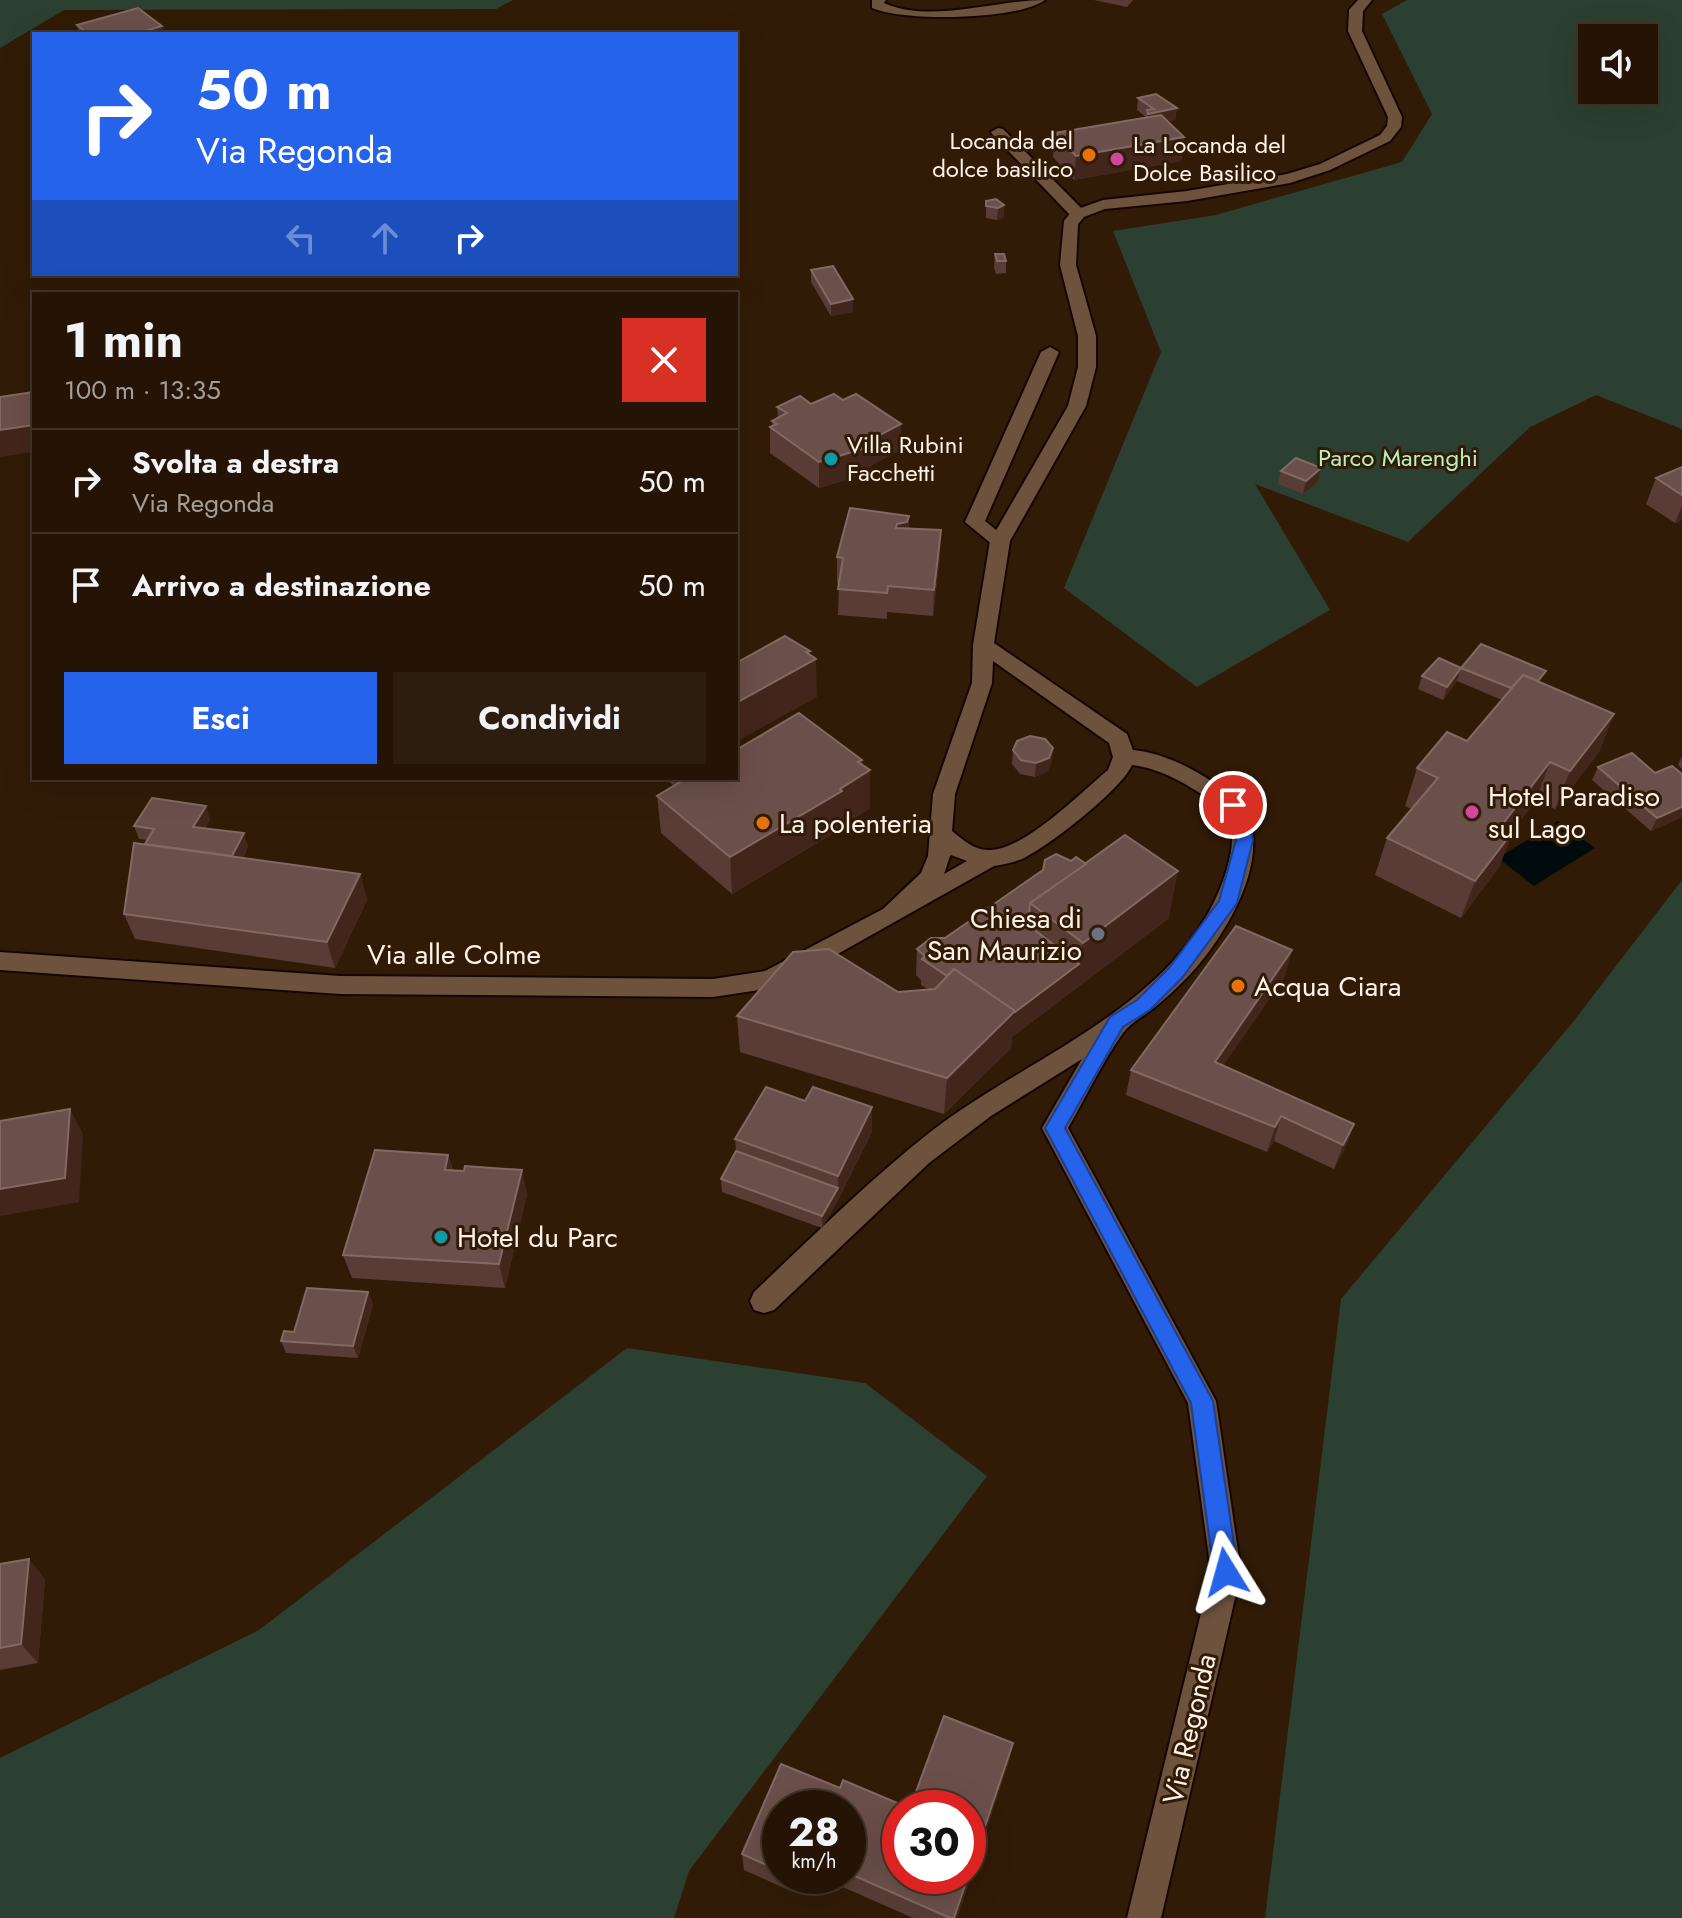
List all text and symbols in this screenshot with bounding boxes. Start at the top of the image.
map controls [1578,24,1658,104]
button: sound [1578,24,1658,104]
text: 50 m [196,49,332,130]
icon: right [64,64,168,168]
place label: Locanda del dolce basilico [932,123,1073,186]
text: Via Regonda [196,124,393,176]
place label: La Locanda del Dolce Basilico [1133,127,1286,190]
marker: Locanda del dolce basilico [1080,146,1098,164]
marker: La Locanda del Dolce Basilico [1108,150,1126,168]
icon: left [279,216,323,260]
icon: ahead [363,216,407,260]
icon: right [447,216,491,260]
text: 1 min [64,306,183,375]
button: close [622,318,706,402]
text: 100 m · 13:35 [64,371,221,409]
place label: Villa Rubini Facchetti [847,427,964,490]
park label: Parco Marenghi [1318,440,1478,475]
text: Svolta a destra [132,441,339,484]
marker: Villa Rubini Facchetti [822,450,840,468]
icon: right [64,459,108,503]
text: 50 m [639,460,706,503]
text: Via Regonda [132,484,274,522]
icon: arrive [64,563,108,607]
text: Arrivo a destinazione [132,564,431,607]
text: 50 m [639,564,706,607]
button: Esci [64,672,377,764]
button: Condividi [393,672,706,764]
pin [1199,771,1267,839]
place label: Hotel Paradiso sul Lago [1488,776,1660,849]
icon: arrive [1211,783,1255,827]
place label: La polenteria [779,803,932,844]
marker: Hotel Paradiso sul Lago [1463,803,1481,821]
marker: La polenteria [754,814,772,832]
place label: Chiesa di San Maurizio [927,898,1082,971]
marker: Chiesa di San Maurizio [1089,925,1107,943]
street label: Via alle Colme [367,934,541,975]
place label: Acqua Ciara [1254,966,1401,1007]
marker: Acqua Ciara [1229,977,1247,995]
place label: Hotel du Parc [457,1217,618,1258]
marker: Hotel du Parc [432,1228,450,1246]
position arrow [1184,1530,1268,1614]
street label: Via Regonda [1152,1650,1227,1808]
speed limit sign: 30 [882,1790,986,1894]
text: 28 [788,1803,840,1861]
text: km/h [791,1847,837,1876]

